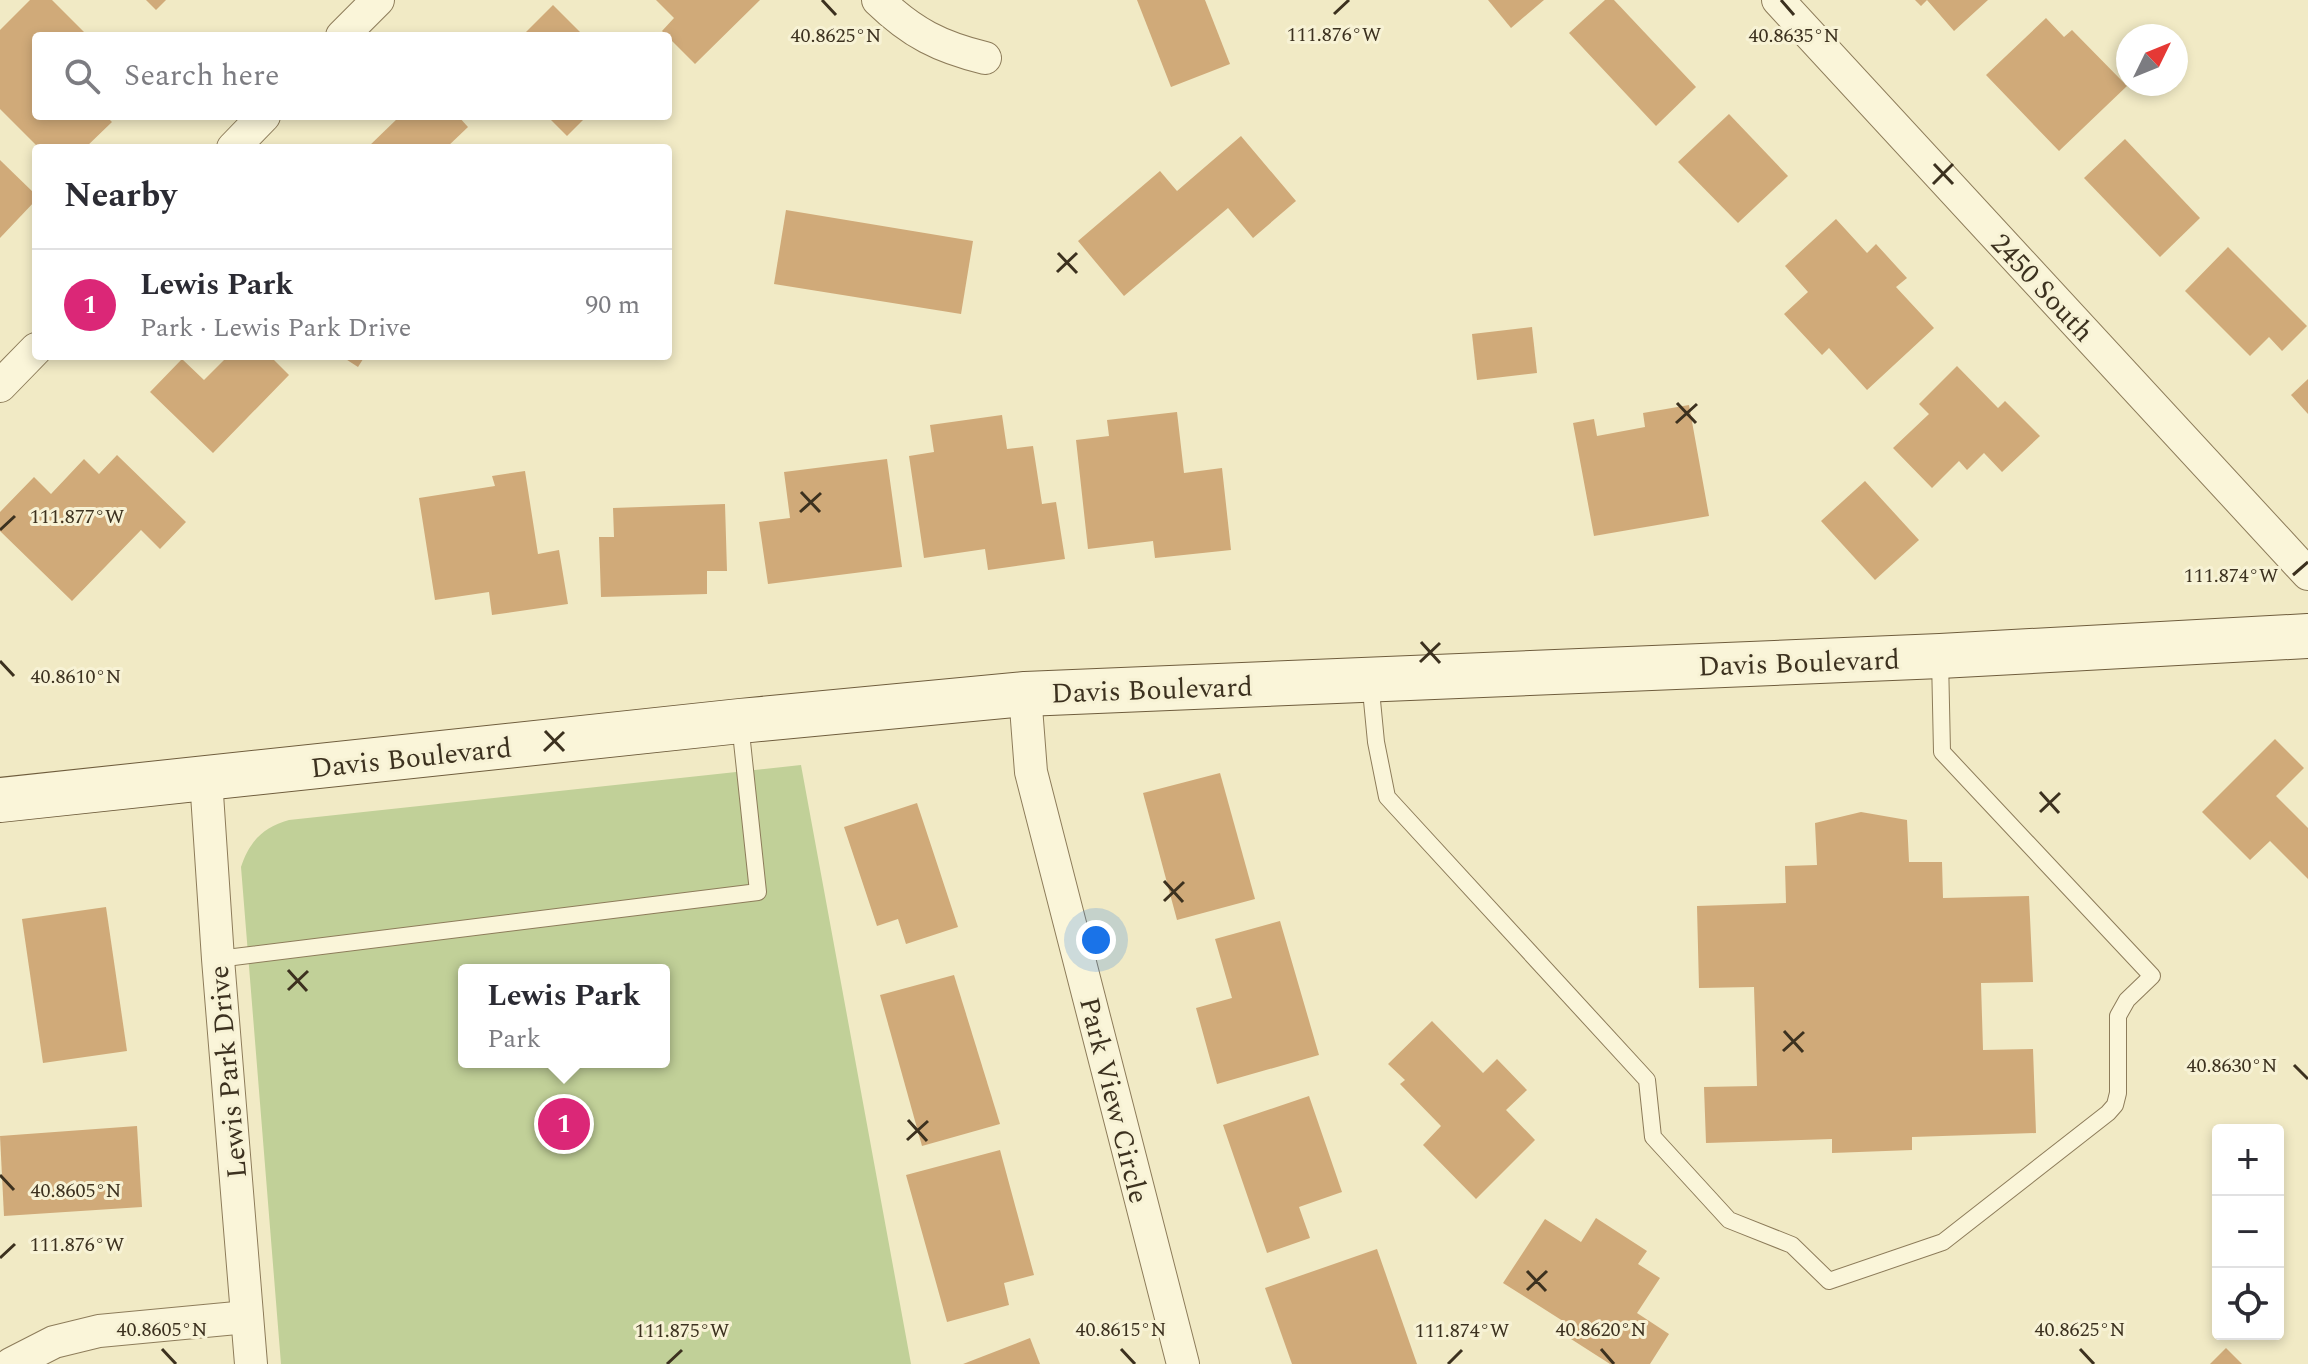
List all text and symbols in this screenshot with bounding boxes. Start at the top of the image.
text: 111.876°W [1287,20,1382,50]
text: 40.8625°N [791,21,881,51]
text: 40.8635°N [1749,21,1839,51]
north arrow [2116,24,2188,96]
search box [32,32,672,120]
text: Search here [124,53,280,99]
icon: search [60,54,104,98]
text: Nearby [64,170,177,222]
street label: 2450 South [1980,224,2104,352]
text: Lewis Park [140,262,293,308]
text: 1 [83,285,97,325]
text: 90 m [585,285,640,325]
text: Park · Lewis Park Drive [140,308,411,348]
text: 111.877°W [30,502,125,532]
text: 111.874°W [2184,561,2279,591]
street label: Davis Boulevard [1697,638,1901,689]
text: 40.8610°N [31,662,121,692]
street label: Davis Boulevard [1050,665,1254,716]
street label: Davis Boulevard [309,727,514,790]
your location [1076,920,1116,960]
street label: Lewis Park Drive [198,964,259,1180]
popup [458,964,670,1068]
text: Lewis Park [487,973,641,1019]
street label: Park View Circle [1067,993,1160,1208]
text: Park [487,1019,541,1059]
text: 40.8630°N [2187,1051,2277,1081]
pin: 1 [538,1094,590,1154]
map controls [2212,1124,2284,1340]
button: + [2212,1124,2284,1196]
text: 40.8605°N [31,1176,121,1206]
button: − [2212,1196,2284,1268]
text: 111.876°W [30,1230,125,1260]
button: locate [2212,1268,2284,1340]
text: 40.8605°N [117,1315,207,1345]
text: 40.8615°N [1076,1315,1166,1345]
text: 40.8620°N [1556,1315,1646,1345]
text: 40.8625°N [2035,1315,2125,1345]
text: 111.875°W [635,1316,730,1346]
text: 111.874°W [1415,1316,1510,1346]

